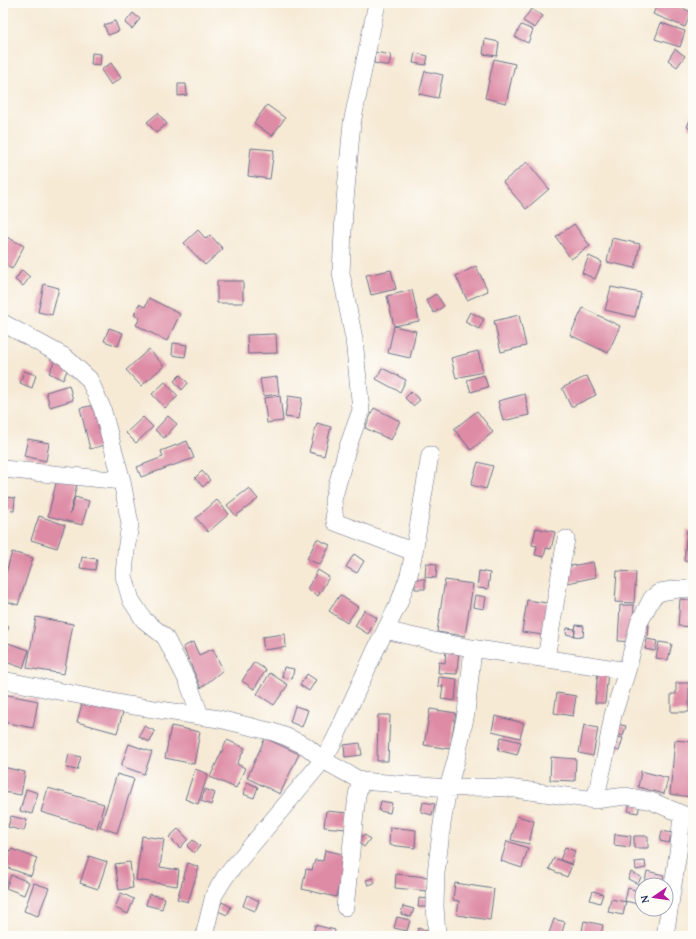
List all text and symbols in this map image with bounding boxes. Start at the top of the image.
north arrow [634,877,674,917]
text: N [635,893,653,905]

